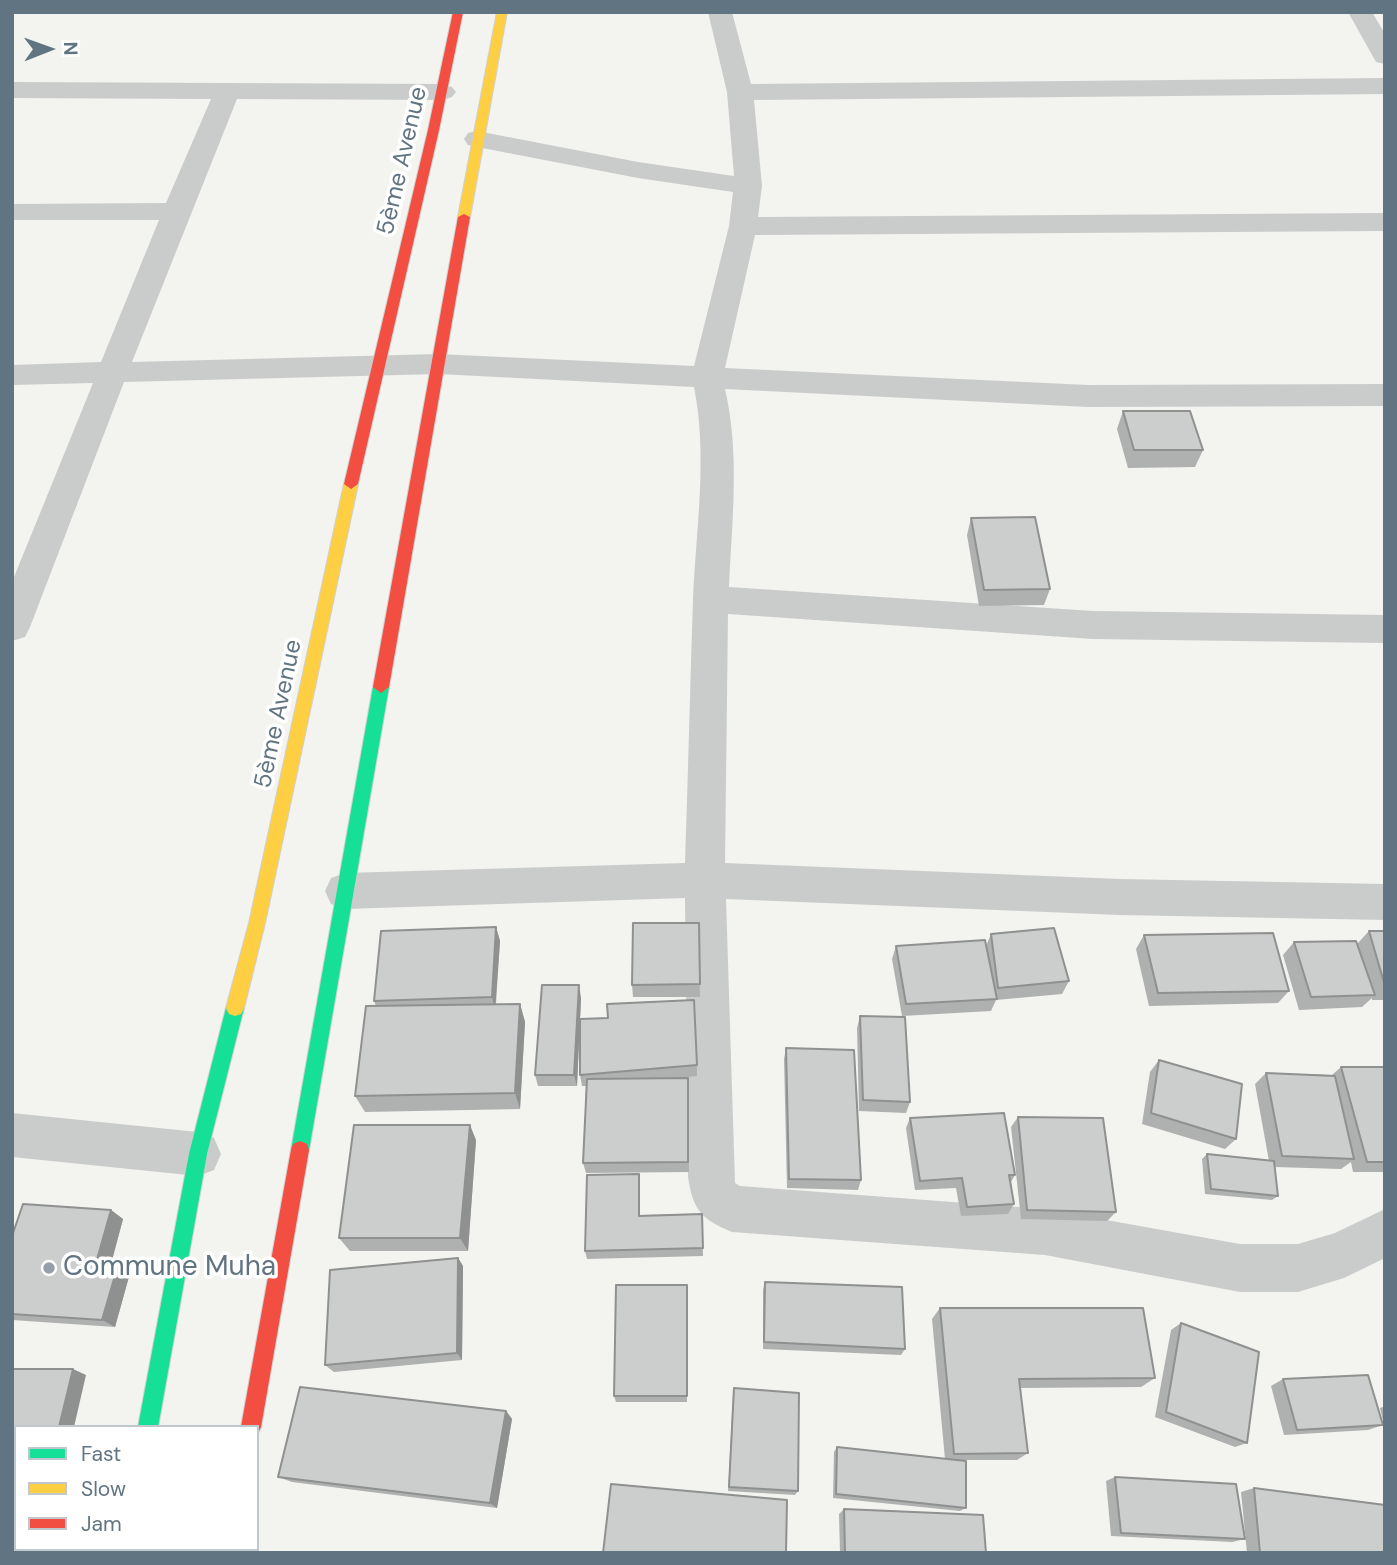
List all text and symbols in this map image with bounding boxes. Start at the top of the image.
north arrow [14,14,84,84]
text: N [58,41,83,56]
street label: 5ème Avenue [372,84,434,238]
street label: 5ème Avenue [249,637,309,791]
place label: Commune Muha [63,1251,276,1285]
marker: Commune Muha [41,1260,57,1276]
legend [14,1425,259,1551]
text: Fast [81,1440,121,1468]
text: Slow [81,1475,126,1503]
text: Jam [81,1510,122,1538]

